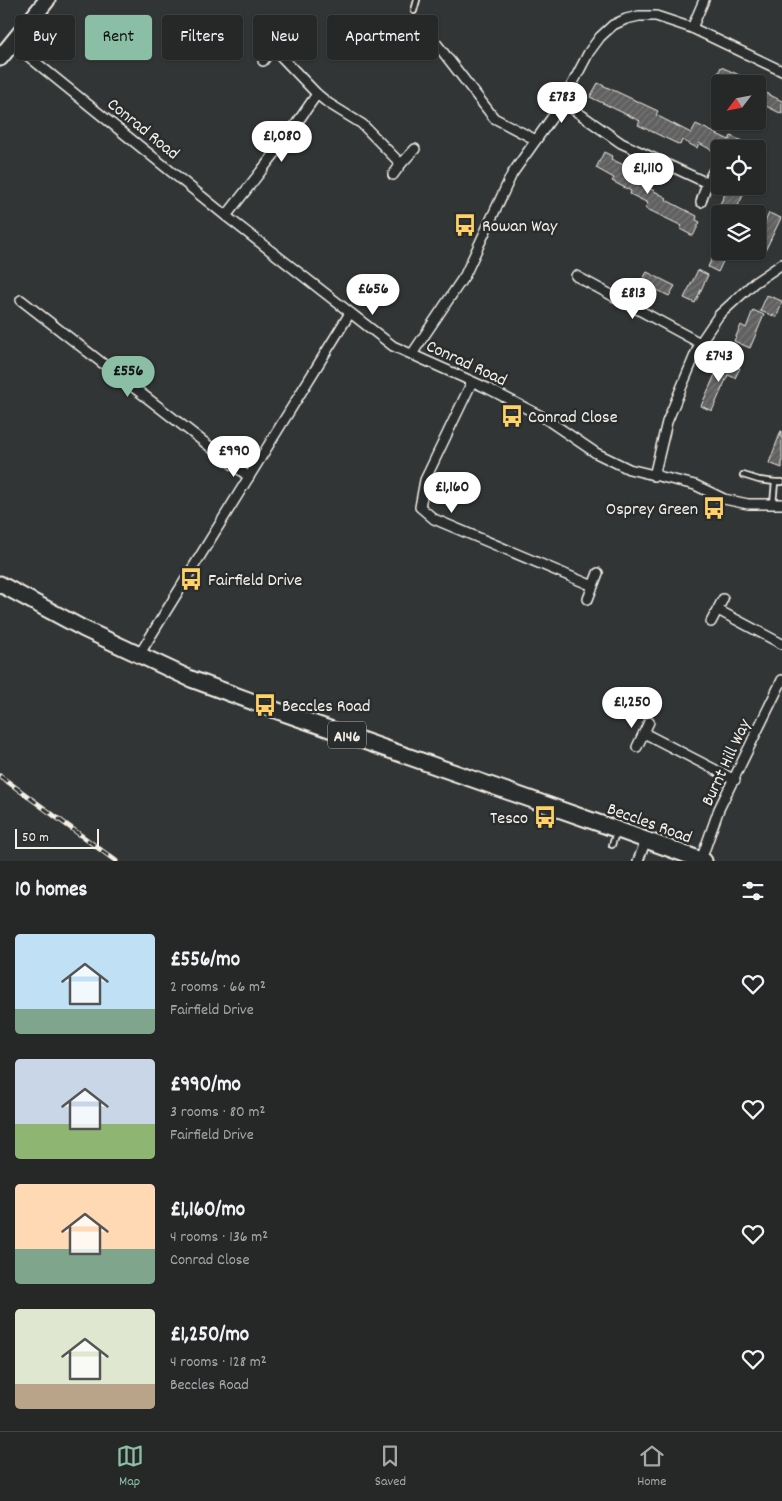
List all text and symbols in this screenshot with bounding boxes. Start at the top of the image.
chip: Buy [15,15,75,60]
chip: Rent [85,15,152,60]
chip: Filters [162,15,243,60]
chip: New [253,15,317,60]
chip: Apartment [327,15,438,60]
north arrow [711,75,766,130]
map controls [711,75,766,260]
pin: £783 [532,82,592,124]
text: £783 [548,86,576,109]
street label: Conrad Road [101,93,184,167]
pin: £1,080 [241,120,323,163]
text: £1,080 [263,125,301,148]
button: locate [711,140,766,195]
pin: £1,110 [607,152,689,195]
text: £1,110 [633,157,663,180]
button: layers [711,205,766,260]
bus stop icon: Rowan Way [452,212,478,238]
place label: Rowan Way [482,215,558,240]
pin: £656 [343,274,403,316]
text: £656 [357,278,389,301]
pin: £813 [603,278,663,320]
text: £813 [620,282,646,305]
street label: Conrad Road [421,335,510,394]
pin: £743 [689,340,749,383]
text: £743 [705,345,733,368]
pin: £556 [98,356,158,398]
text: £556 [113,360,143,383]
bus stop icon: Conrad Close [499,403,525,429]
place label: Conrad Close [528,406,618,431]
pin: £990 [204,436,264,478]
text: £990 [218,440,250,463]
pin: £1,160 [411,472,493,514]
text: £1,160 [435,476,469,499]
bus stop icon: Osprey Green [701,495,727,521]
place label: Osprey Green [606,498,698,523]
bus stop icon: Fairfield Drive [178,566,204,592]
place label: Fairfield Drive [208,569,302,594]
pin: £1,250 [591,686,673,729]
text: £1,250 [613,691,651,714]
bus stop icon: Beccles Road [252,692,278,718]
place label: Beccles Road [282,695,371,720]
street label: Burnt Hill Way [696,715,759,811]
road number: A146 [328,722,366,748]
street label: Beccles Road [603,797,695,851]
bus stop icon: Tesco [532,804,558,830]
place label: Tesco [490,807,528,832]
scale bar [15,826,99,849]
text: 50 m [22,828,49,848]
text: 10 homes [15,876,87,906]
icon: filters [739,877,767,905]
text: £556/mo [170,946,240,976]
icon: home [55,954,115,1014]
icon: heart [739,970,767,998]
text: 2 rooms · 66 m² [170,976,266,999]
text: Fairfield Drive [170,999,254,1022]
text: £990/mo [170,1071,241,1101]
icon: home [55,1079,115,1139]
icon: heart [739,1095,767,1123]
text: 3 rooms · 80 m² [170,1101,265,1124]
text: Fairfield Drive [170,1124,254,1147]
text: £1,160/mo [170,1196,245,1226]
icon: home [55,1204,115,1264]
icon: heart [739,1220,767,1248]
text: 4 rooms · 136 m² [170,1226,268,1249]
text: Conrad Close [170,1249,250,1272]
text: £1,250/mo [170,1321,249,1351]
icon: home [55,1329,115,1389]
icon: heart [739,1345,767,1373]
text: 4 rooms · 128 m² [170,1351,267,1374]
text: Beccles Road [170,1374,249,1397]
tab: Map [116,1442,144,1492]
tab: Saved [375,1442,406,1492]
tab: Home [637,1442,666,1492]

